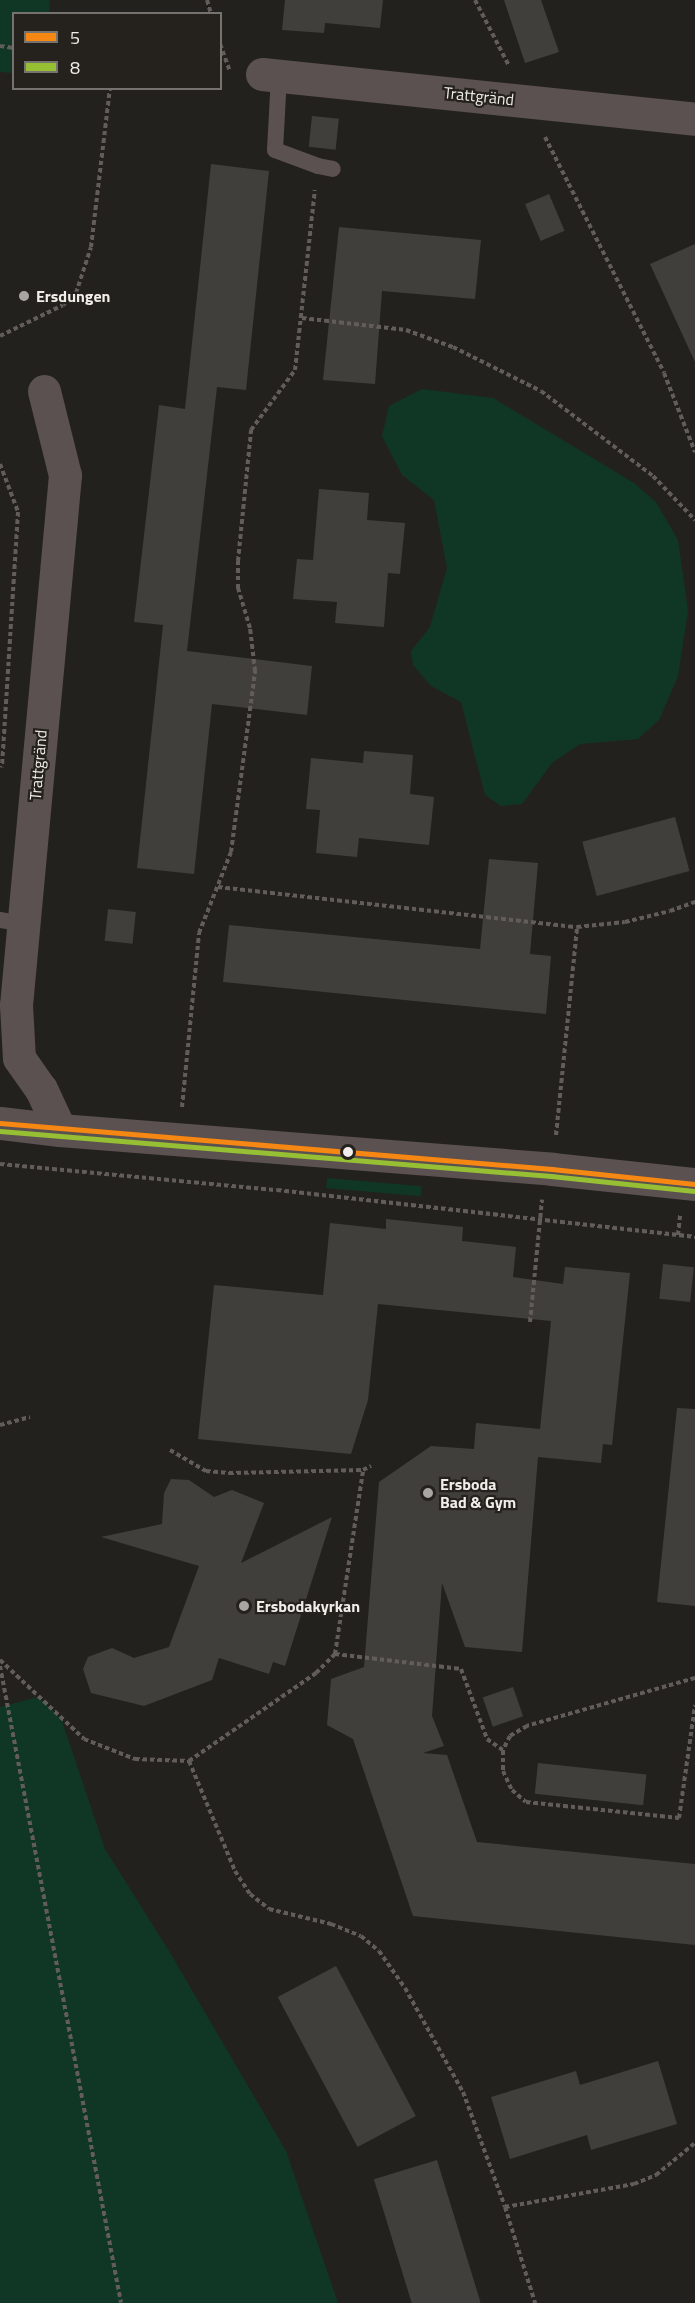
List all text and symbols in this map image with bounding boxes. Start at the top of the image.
legend [12,12,222,90]
text: 5 [70,24,80,51]
text: 8 [70,54,80,81]
street label: Trattgränd [443,83,515,109]
place label: Ersdungen [36,286,110,306]
marker: Ersdungen [17,289,31,303]
street label: Trattgränd [25,729,51,801]
unlabelled marker [342,1146,354,1158]
place label: Ersboda Bad & Gym [440,1474,516,1512]
marker: Ersboda Bad & Gym [421,1486,435,1500]
place label: Ersbodakyrkan [256,1596,360,1616]
marker: Ersbodakyrkan [237,1599,251,1613]

